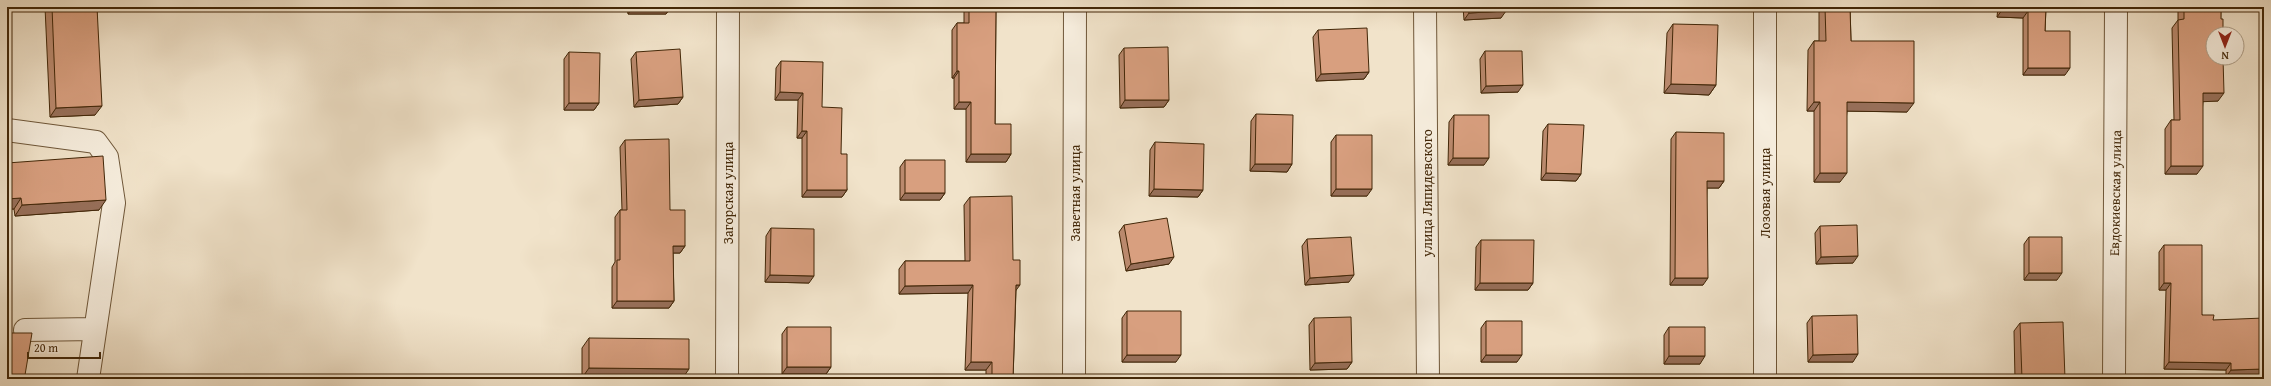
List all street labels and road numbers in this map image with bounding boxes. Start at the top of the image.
street label: улица Ляпидевского [1417,129,1437,258]
street label: Евдокиевская улица [2104,130,2126,256]
street label: Загорская улица [718,141,738,244]
street label: Заветная улица [1065,144,1085,241]
street label: Лозовая улица [1755,147,1775,238]

